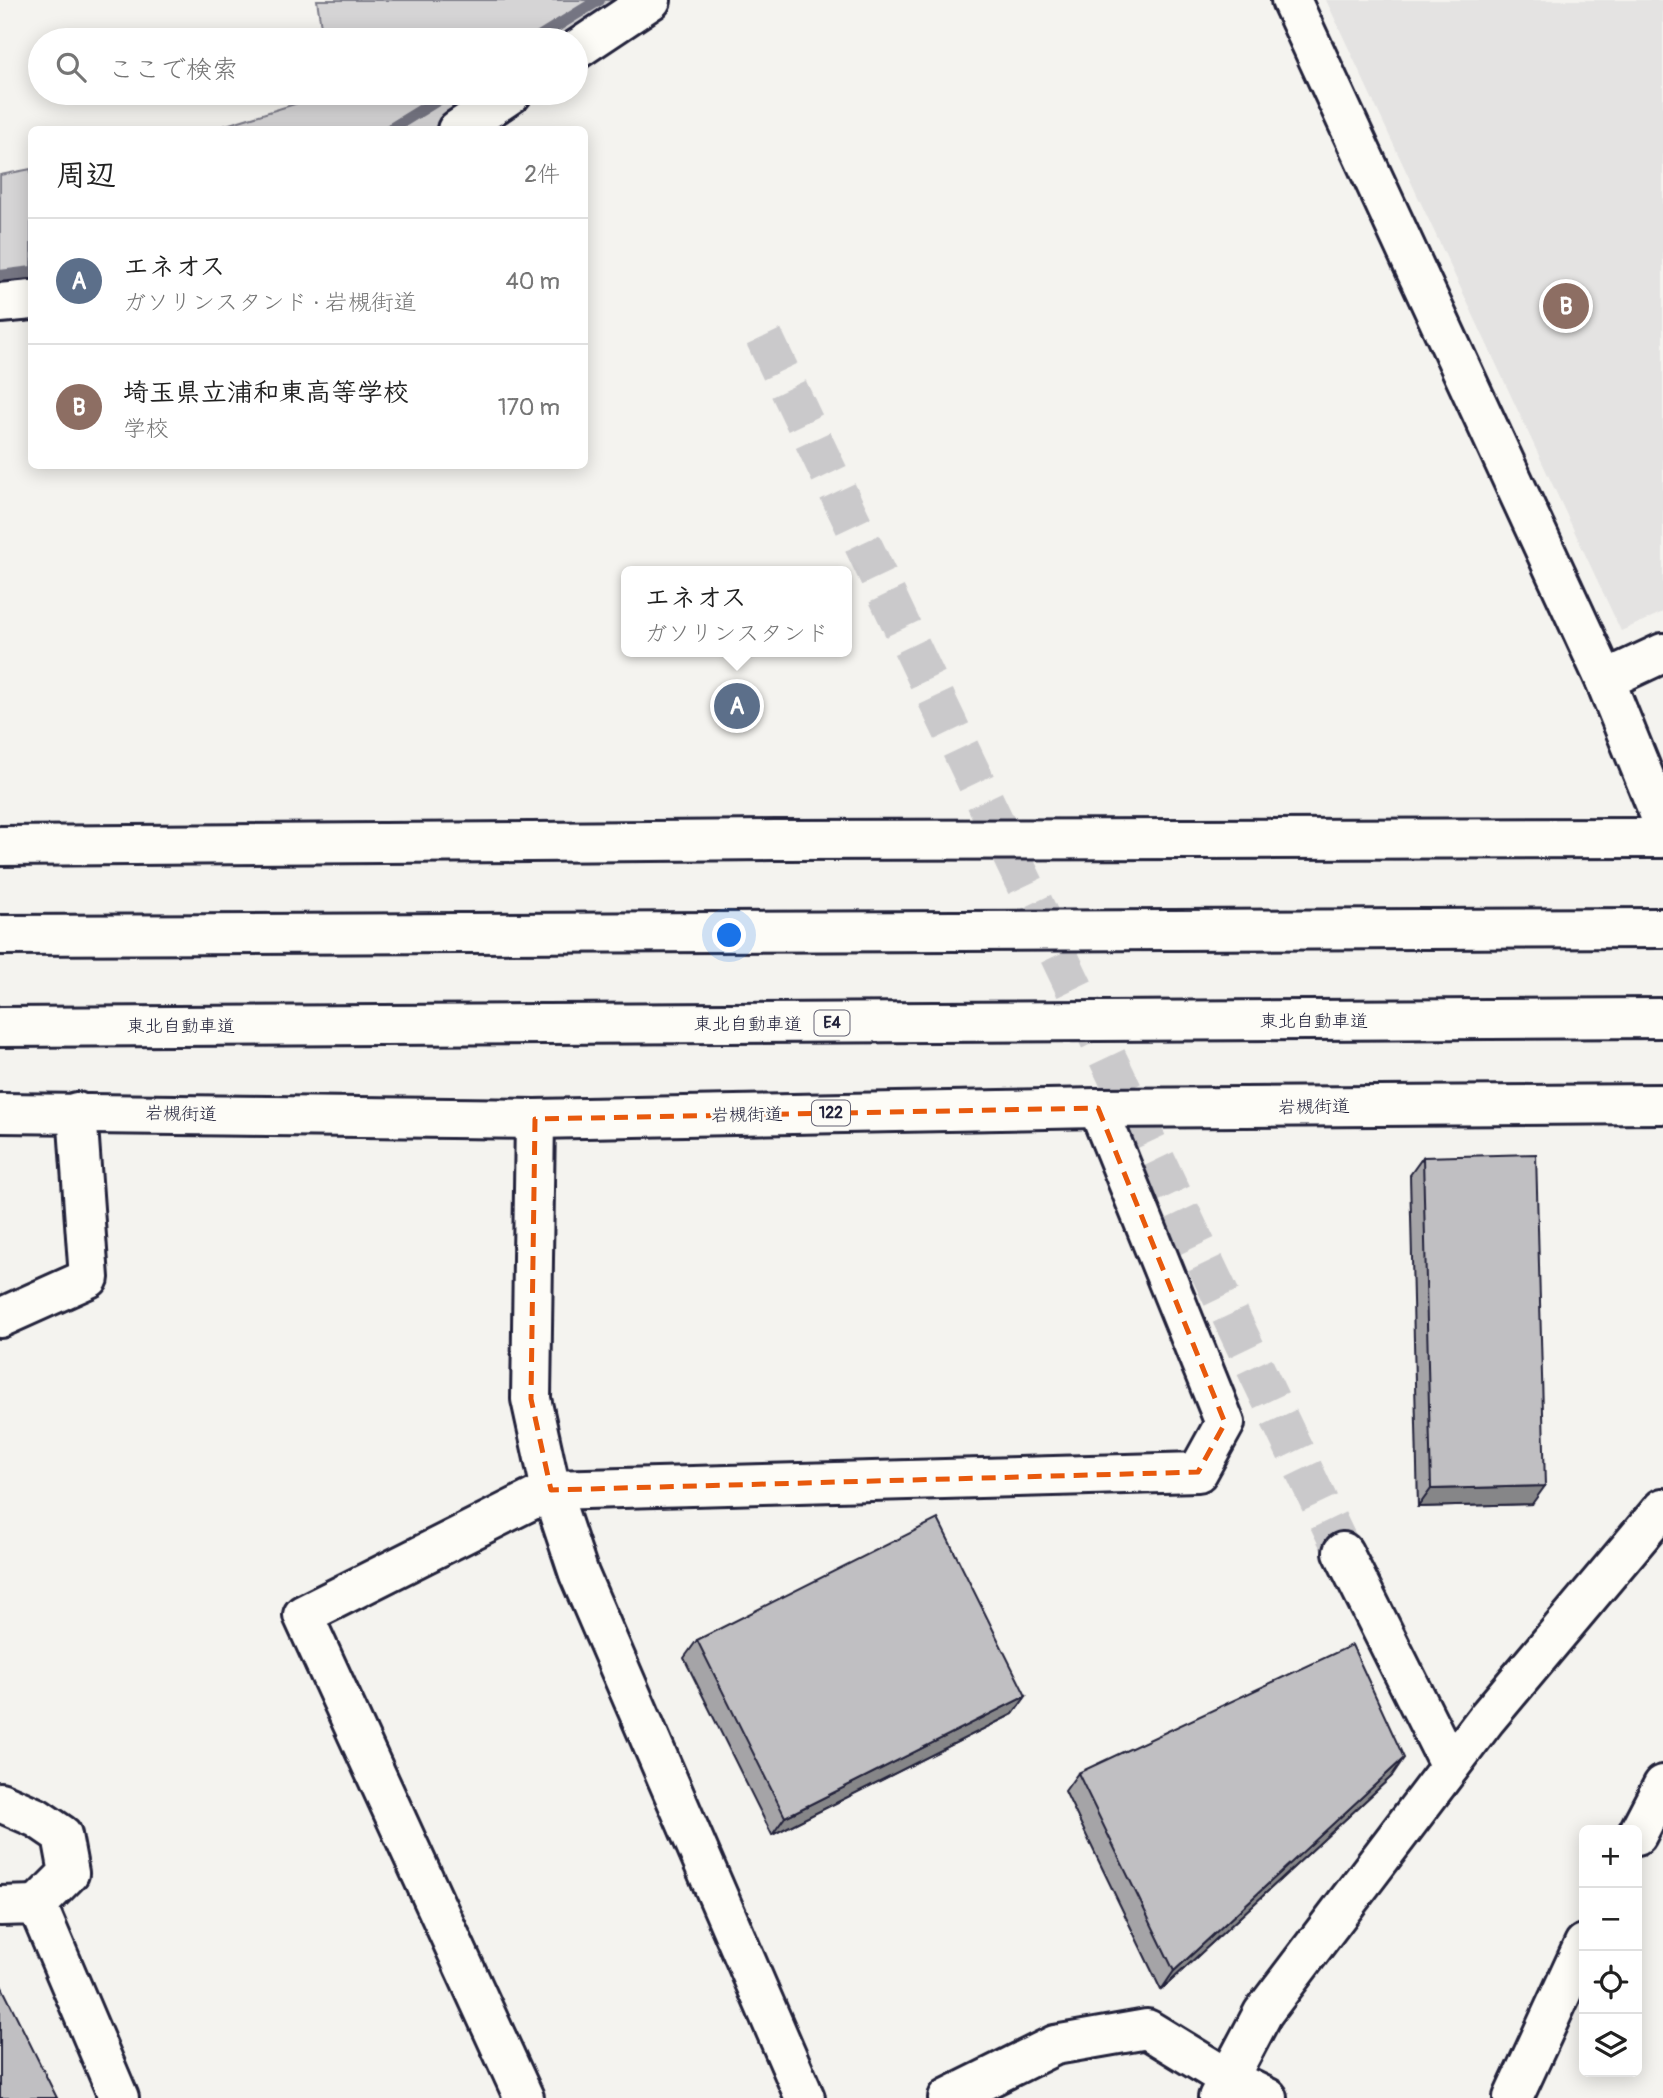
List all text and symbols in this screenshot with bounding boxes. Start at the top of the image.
search box [28,28,588,105]
icon: search [52,48,90,86]
text: ここで検索 [108,54,238,86]
text: 周辺 [56,157,116,194]
text: 2件 [524,160,560,189]
text: エネオス [123,251,225,283]
text: A [72,267,86,296]
text: 40 m [506,267,560,296]
pin: B [1543,280,1589,332]
text: ガソリンスタンド · 岩槻街道 [123,288,417,317]
text: 埼玉県立浦和東高等学校 [123,377,409,409]
text: B [72,393,86,422]
text: 170 m [498,393,560,422]
text: 学校 [123,414,169,443]
popup [621,566,852,657]
text: エネオス [644,582,747,614]
text: ガソリンスタンド [644,619,829,648]
pin: A [714,680,760,732]
your location [712,918,746,952]
road number: E4 [814,1010,850,1036]
street label: 東北自動車道 [1260,1010,1368,1033]
street label: 東北自動車道 [694,1013,802,1036]
street label: 東北自動車道 [127,1015,235,1038]
street label: 岩槻街道 [1278,1095,1350,1119]
road number: 122 [812,1100,850,1126]
street label: 岩槻街道 [145,1102,217,1126]
street label: 岩槻街道 [711,1103,783,1127]
map controls [1579,1825,1642,2077]
button: + [1579,1825,1642,1888]
button: − [1579,1888,1642,1951]
button: locate [1579,1951,1642,2014]
button: layers [1579,2014,1642,2077]

